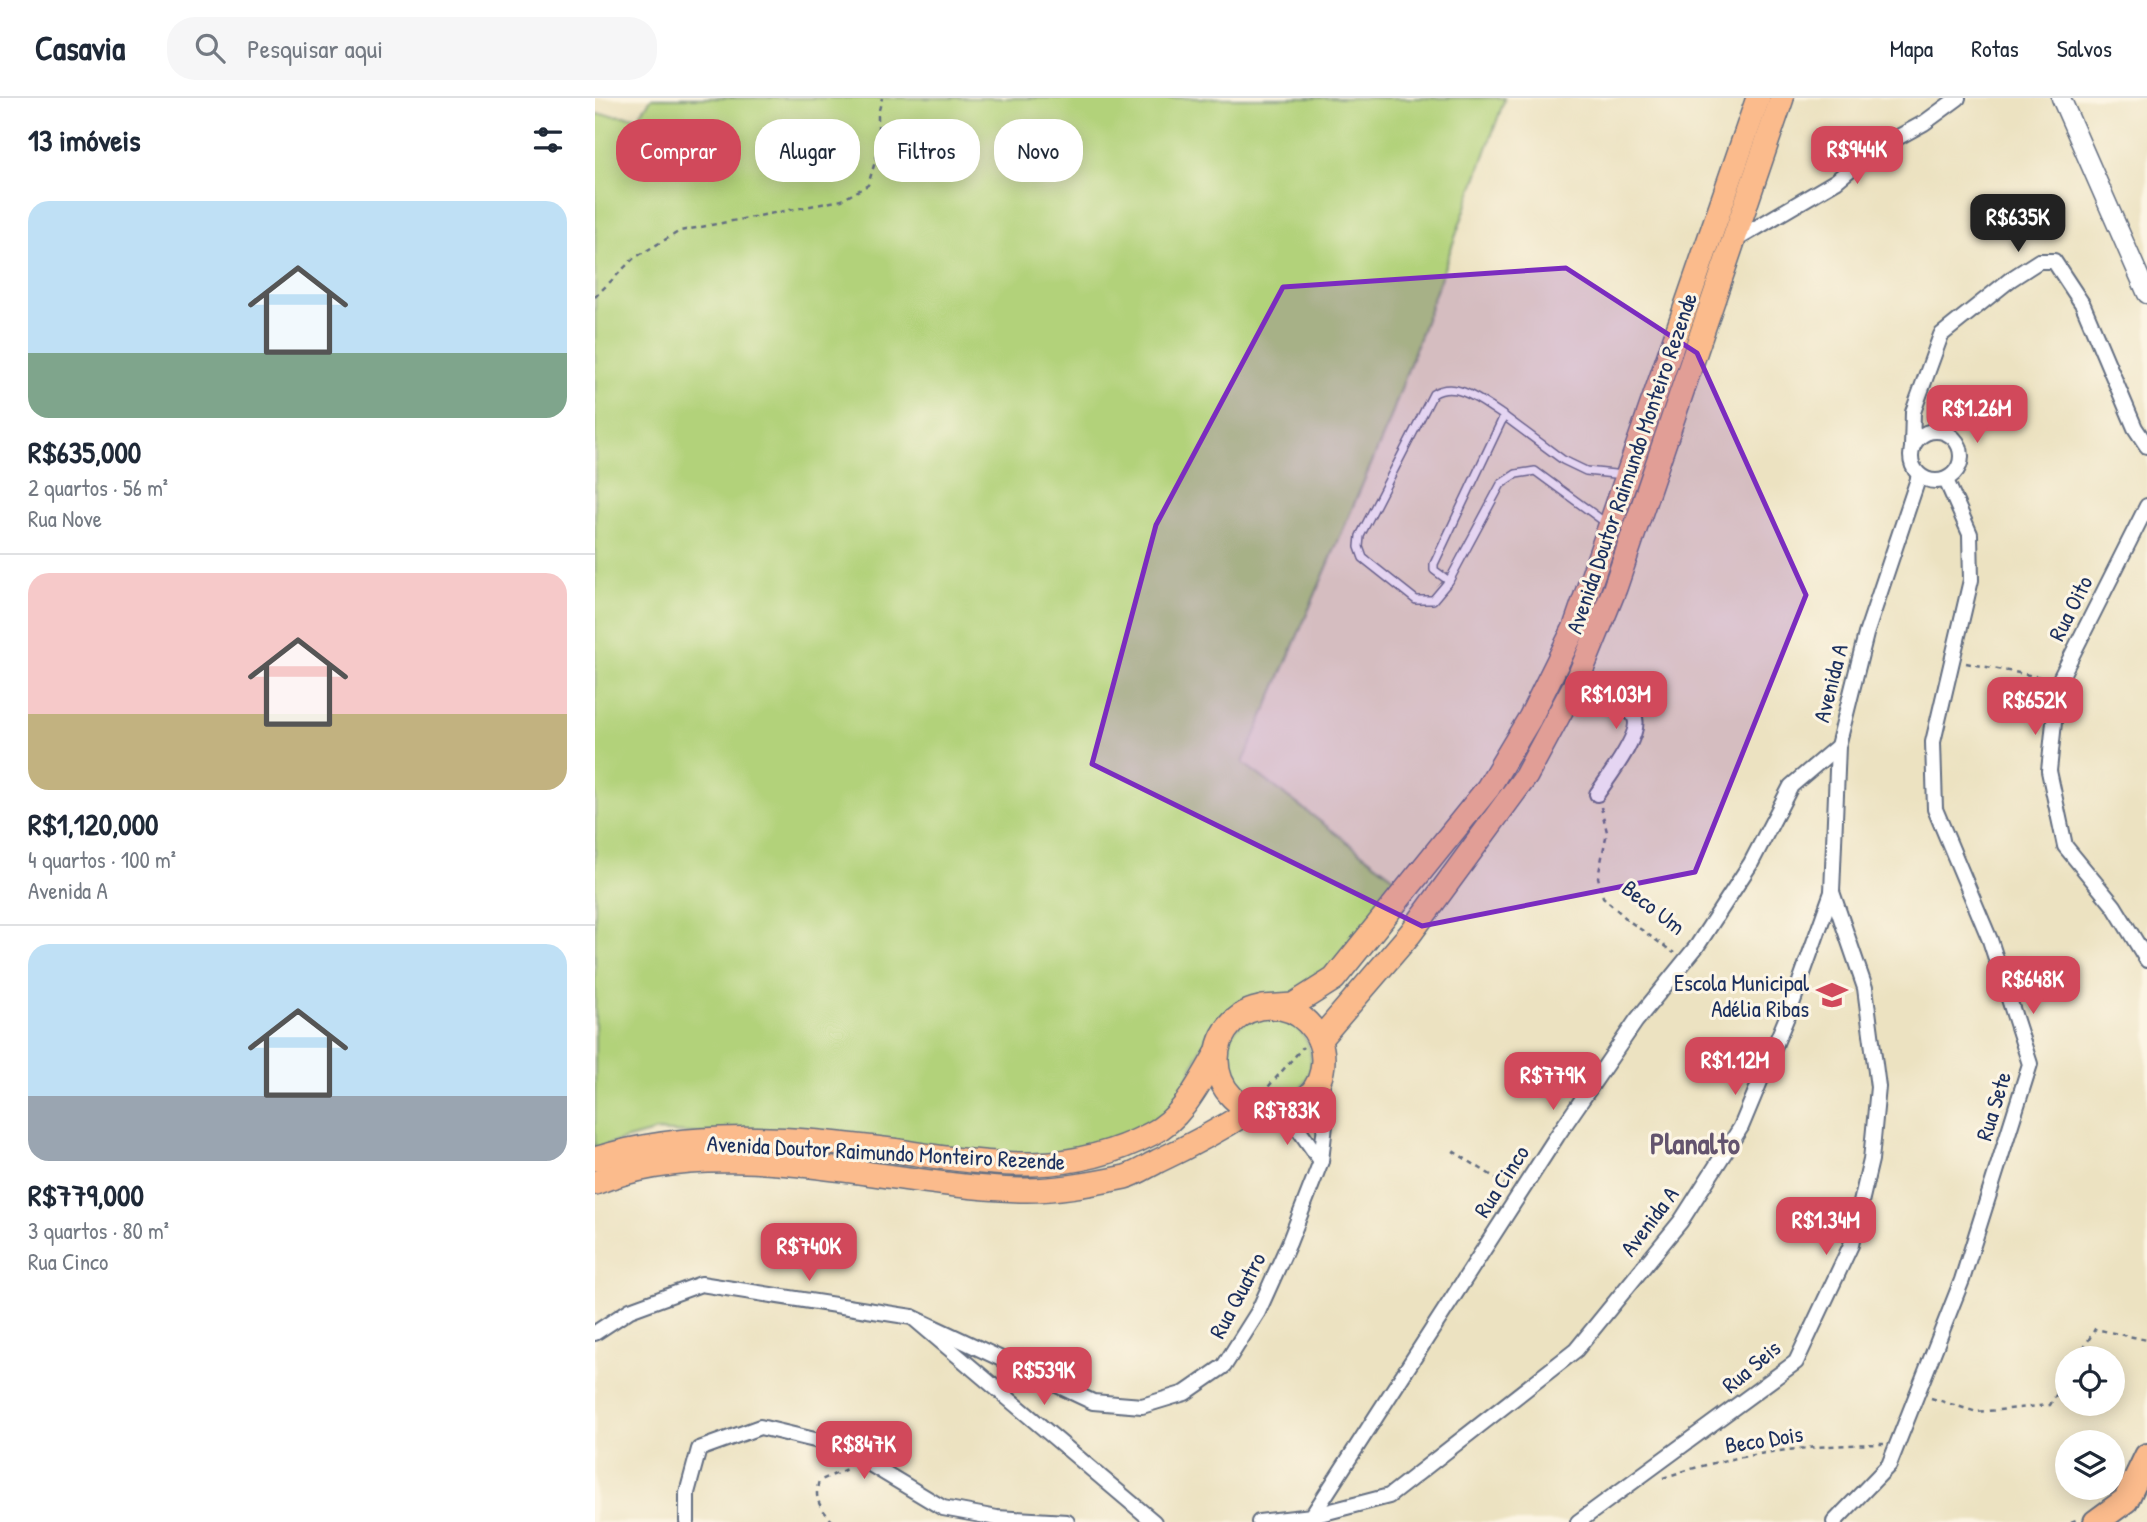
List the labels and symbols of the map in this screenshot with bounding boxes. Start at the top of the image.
pin: R$944K [1800,126,1914,186]
pin: R$635K [1961,194,2075,254]
street label: Avenida Doutor Raimundo Monteiro Rezende [1558,288,1704,638]
pin: R$1.26M [1912,386,2042,445]
street label: Rua Oito [2041,570,2099,646]
street label: Avenida A [1805,641,1855,725]
pin: R$1.03M [1551,672,1681,731]
pin: R$652K [1978,678,2092,737]
street label: Beco Um [1616,872,1692,942]
pin: R$648K [1976,956,2090,1016]
place label: Escola Municipal Adélia Ribas [1674,967,1810,1024]
school or university icon: Escola Municipal Adélia Ribas [1815,978,1849,1012]
pin: R$1.12M [1670,1038,1800,1097]
pin: R$779K [1496,1052,1610,1112]
street label: Rua Sete [1968,1068,2018,1144]
pin: R$783K [1230,1088,1344,1147]
district label: Planalto [1650,1123,1740,1163]
street label: Avenida Doutor Raimundo Monteiro Rezende [706,1127,1066,1177]
street label: Rua Cinco [1466,1139,1536,1223]
street label: Avenida A [1613,1180,1685,1262]
pin: R$1.34M [1761,1198,1891,1257]
pin: R$740K [752,1224,866,1283]
street label: Rua Quatro [1201,1247,1273,1343]
street label: Rua Seis [1715,1332,1787,1400]
pin: R$539K [987,1348,1101,1407]
street label: Beco Dois [1723,1418,1805,1460]
pin: R$847K [807,1422,921,1481]

